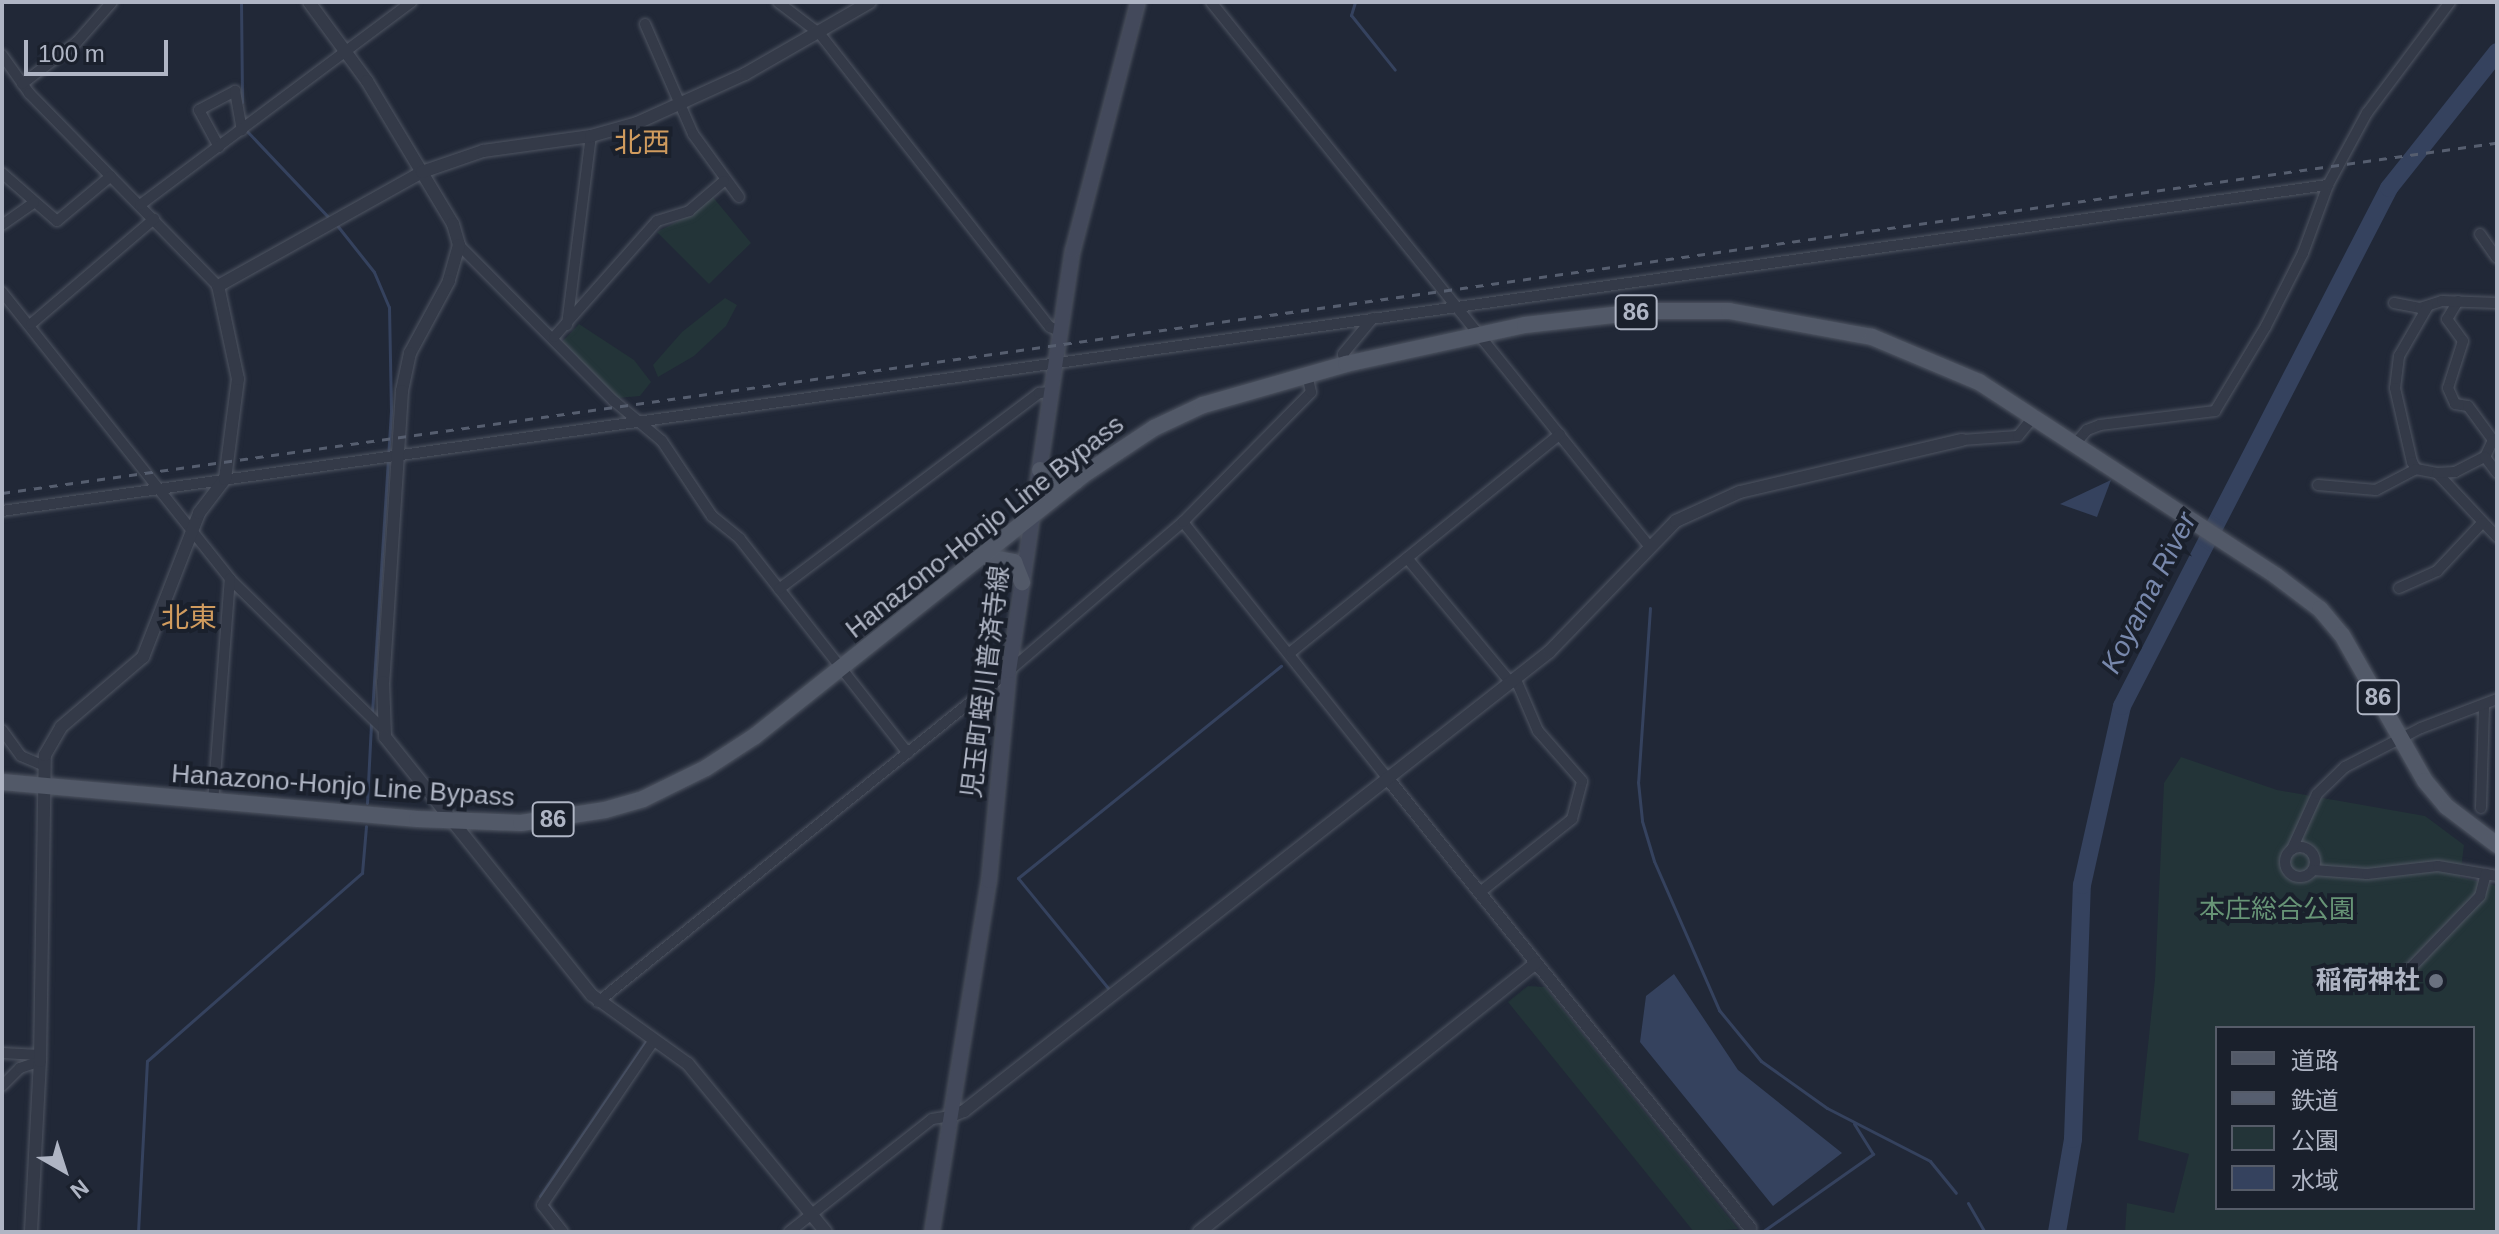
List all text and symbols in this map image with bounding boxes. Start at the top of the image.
scale bar [28,24,172,74]
text: 100 m [38,40,105,67]
district label: 北西 [614,126,670,160]
road number: 86 [1614,292,1658,332]
street label: Hanazono-Honjo Line Bypass [840,409,1130,645]
water label: Koyama River [2094,507,2204,679]
street label: 児玉町蛭川普済寺線 [956,564,1016,800]
district label: 北東 [161,601,217,635]
road number: 86 [2356,677,2400,717]
street label: Hanazono-Honjo Line Bypass [170,758,516,814]
road number: 86 [531,799,575,839]
park label: 本庄総合公園 [2199,894,2355,926]
place label: 稲荷神社 [2316,965,2420,997]
marker: 稲荷神社 [2427,972,2445,990]
legend [2215,1026,2475,1210]
text: 道路 [2291,1047,2339,1074]
text: 鉄道 [2291,1087,2339,1114]
text: 公園 [2291,1127,2339,1154]
north arrow [24,1130,104,1210]
text: 水域 [2291,1167,2339,1194]
text: N [65,1174,93,1204]

